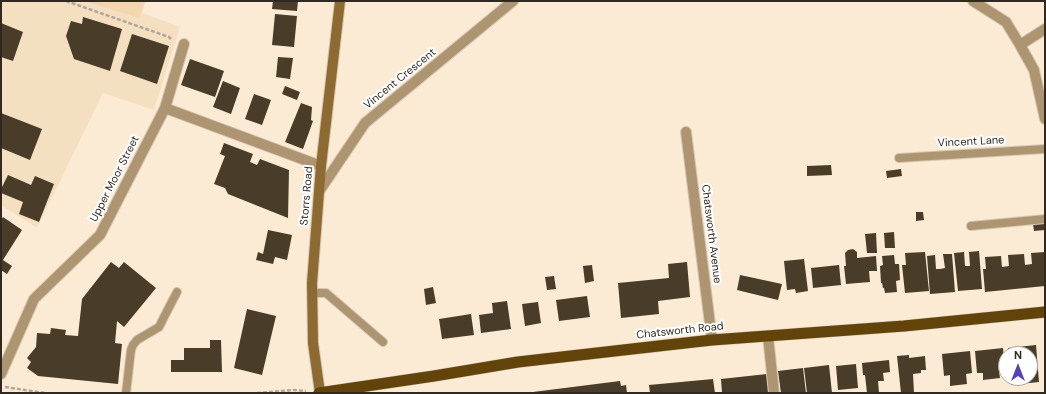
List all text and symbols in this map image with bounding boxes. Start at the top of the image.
street label: Vincent Crescent [361,46,439,112]
street label: Upper Moor Street [88,134,142,224]
street label: Vincent Lane [937,134,1005,150]
street label: Storrs Road [298,166,316,226]
street label: Chatsworth Avenue [698,184,724,284]
street label: Chatsworth Road [636,320,724,342]
north arrow [998,346,1038,386]
text: N [1014,348,1022,362]

